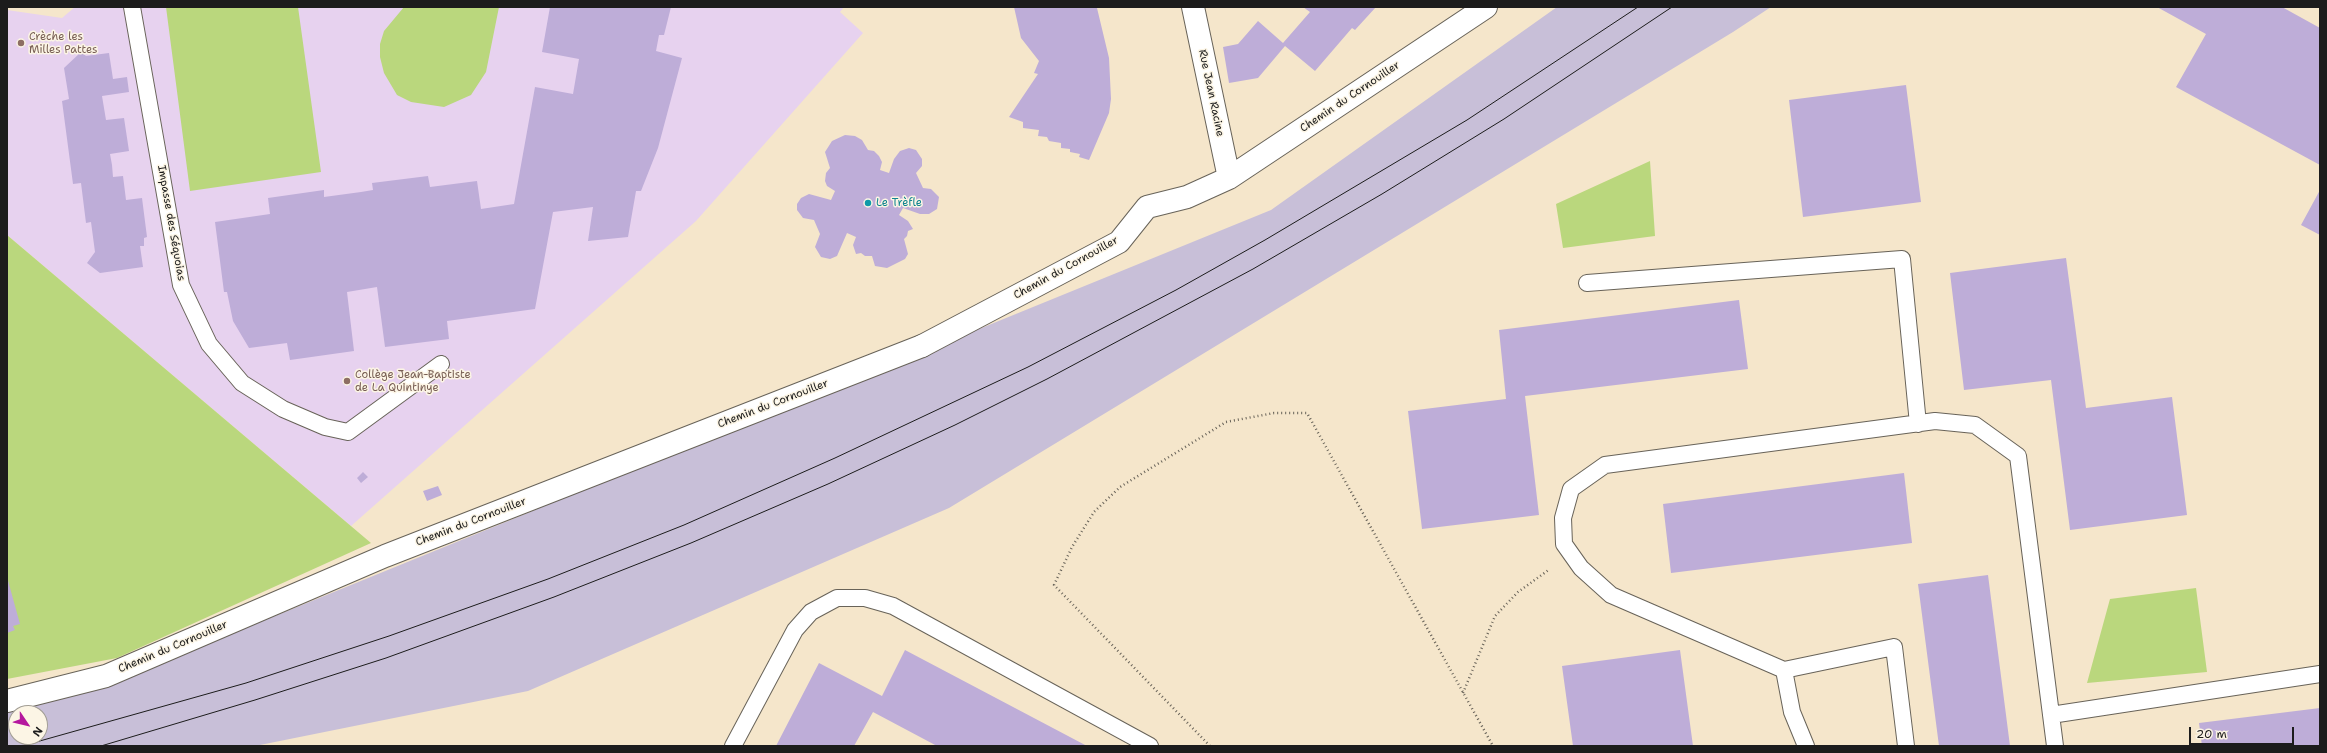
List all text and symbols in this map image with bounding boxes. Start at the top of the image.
place label: Crèche les Milles Pattes [29,30,97,56]
marker: Crèche les Milles Pattes [16,38,26,48]
street label: Rue Jean Racine [1195,48,1227,138]
street label: Chemin du Cornouiller [1298,59,1402,135]
street label: Impasse des Séquoias [154,164,188,282]
place label: Le Trèfle [876,196,922,210]
marker: Le Trèfle [863,198,873,208]
street label: Chemin du Cornouiller [1011,234,1121,302]
place label: Collège Jean-Baptiste de La Quintinye [355,368,471,394]
marker: Collège Jean-Baptiste de La Quintinye [342,376,352,386]
street label: Chemin du Cornouiller [716,377,830,431]
street label: Chemin du Cornouiller [414,495,528,549]
street label: Chemin du Cornouiller [116,618,230,676]
north arrow [8,705,48,745]
scale bar [2191,719,2296,745]
text: N [29,724,46,739]
text: 20 m [2196,726,2227,742]

